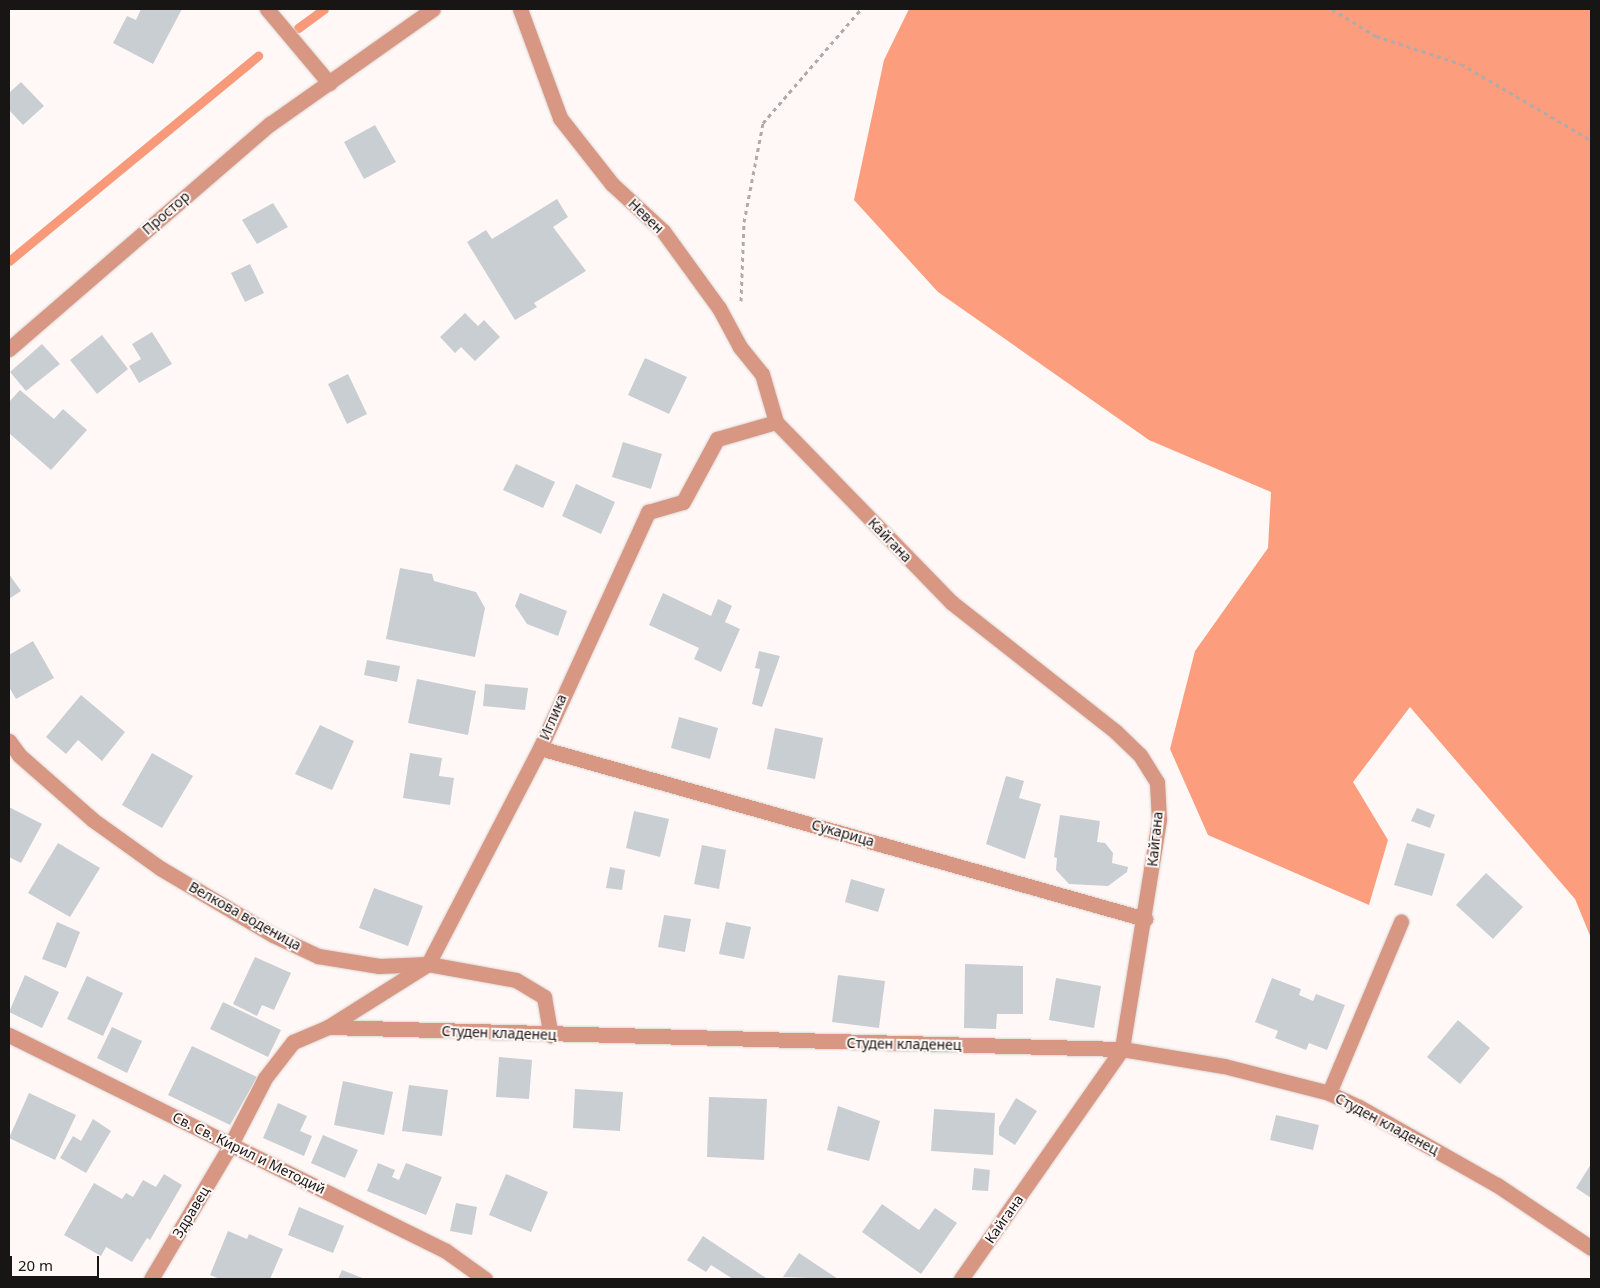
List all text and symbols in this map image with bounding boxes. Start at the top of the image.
street label: Простор [139,188,193,238]
street label: Невен [625,195,667,237]
street label: Кайгана [865,514,915,566]
street label: Иглика [536,692,570,742]
street label: Кайгана [1144,811,1166,867]
street label: Сукарица [810,816,876,850]
street label: Велкова воденица [186,878,304,954]
street label: Студен кладенец [441,1023,557,1043]
street label: Студен кладенец [846,1035,962,1053]
street label: Студен кладенец [1332,1090,1442,1158]
street label: Св. Св. Кирил и Методий [170,1109,328,1197]
street label: Здравец [169,1183,213,1241]
street label: Кайгана [981,1191,1027,1247]
scale bar [12,1246,101,1278]
text: 20 m [18,1255,53,1275]

